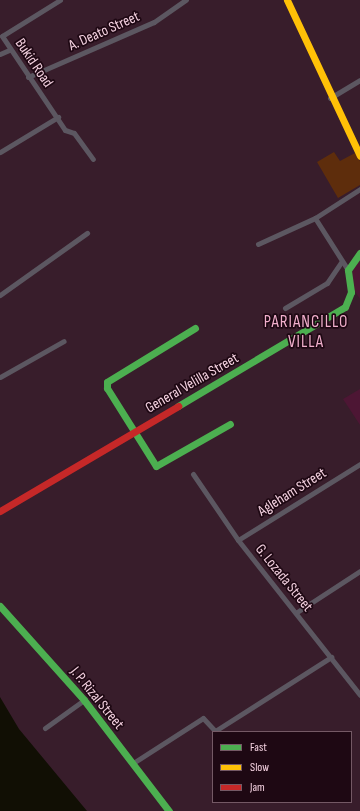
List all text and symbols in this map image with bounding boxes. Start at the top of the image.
street label: A. Deato Street [66,7,142,55]
street label: Bukid Road [11,35,57,91]
district label: PARIANCILLO VILLA [264,313,348,353]
street label: General Velilla Street [142,349,242,417]
street label: Agleham Street [254,464,330,520]
street label: G. Lozada Street [251,541,317,615]
street label: J. P. Rizal Street [66,663,128,733]
legend [212,731,352,803]
text: Fast [250,740,267,755]
text: Slow [250,760,269,775]
text: Jam [250,780,265,795]

